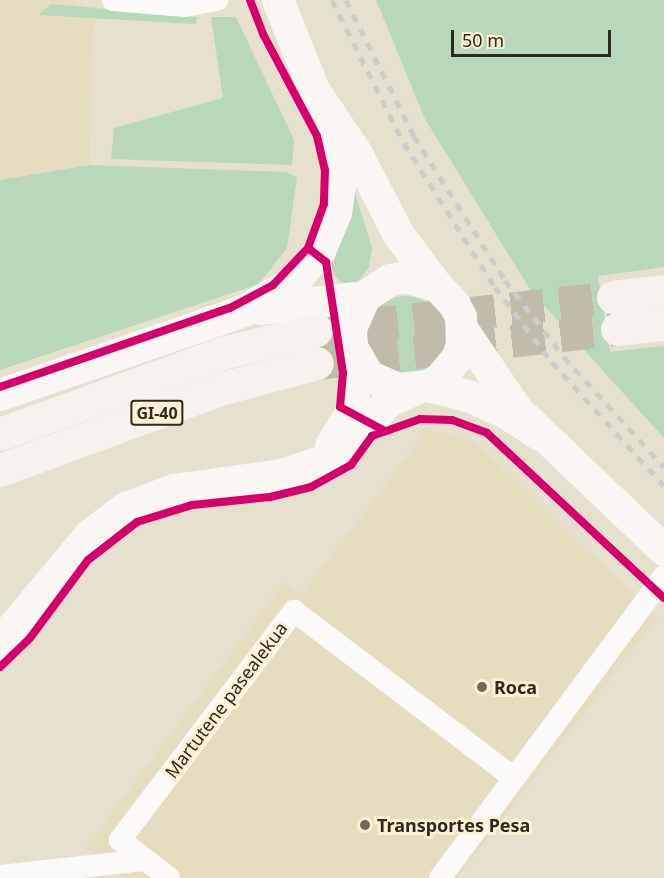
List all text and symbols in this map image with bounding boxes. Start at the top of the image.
scale bar [454,18,614,56]
text: 50 m [462,28,504,52]
road number: GI-40 [130,400,184,426]
street label: Martutene pasealekua [160,618,292,782]
place label: Roca [494,676,537,698]
marker: Roca [475,680,489,694]
place label: Transportes Pesa [377,814,530,836]
marker: Transportes Pesa [358,818,372,832]

